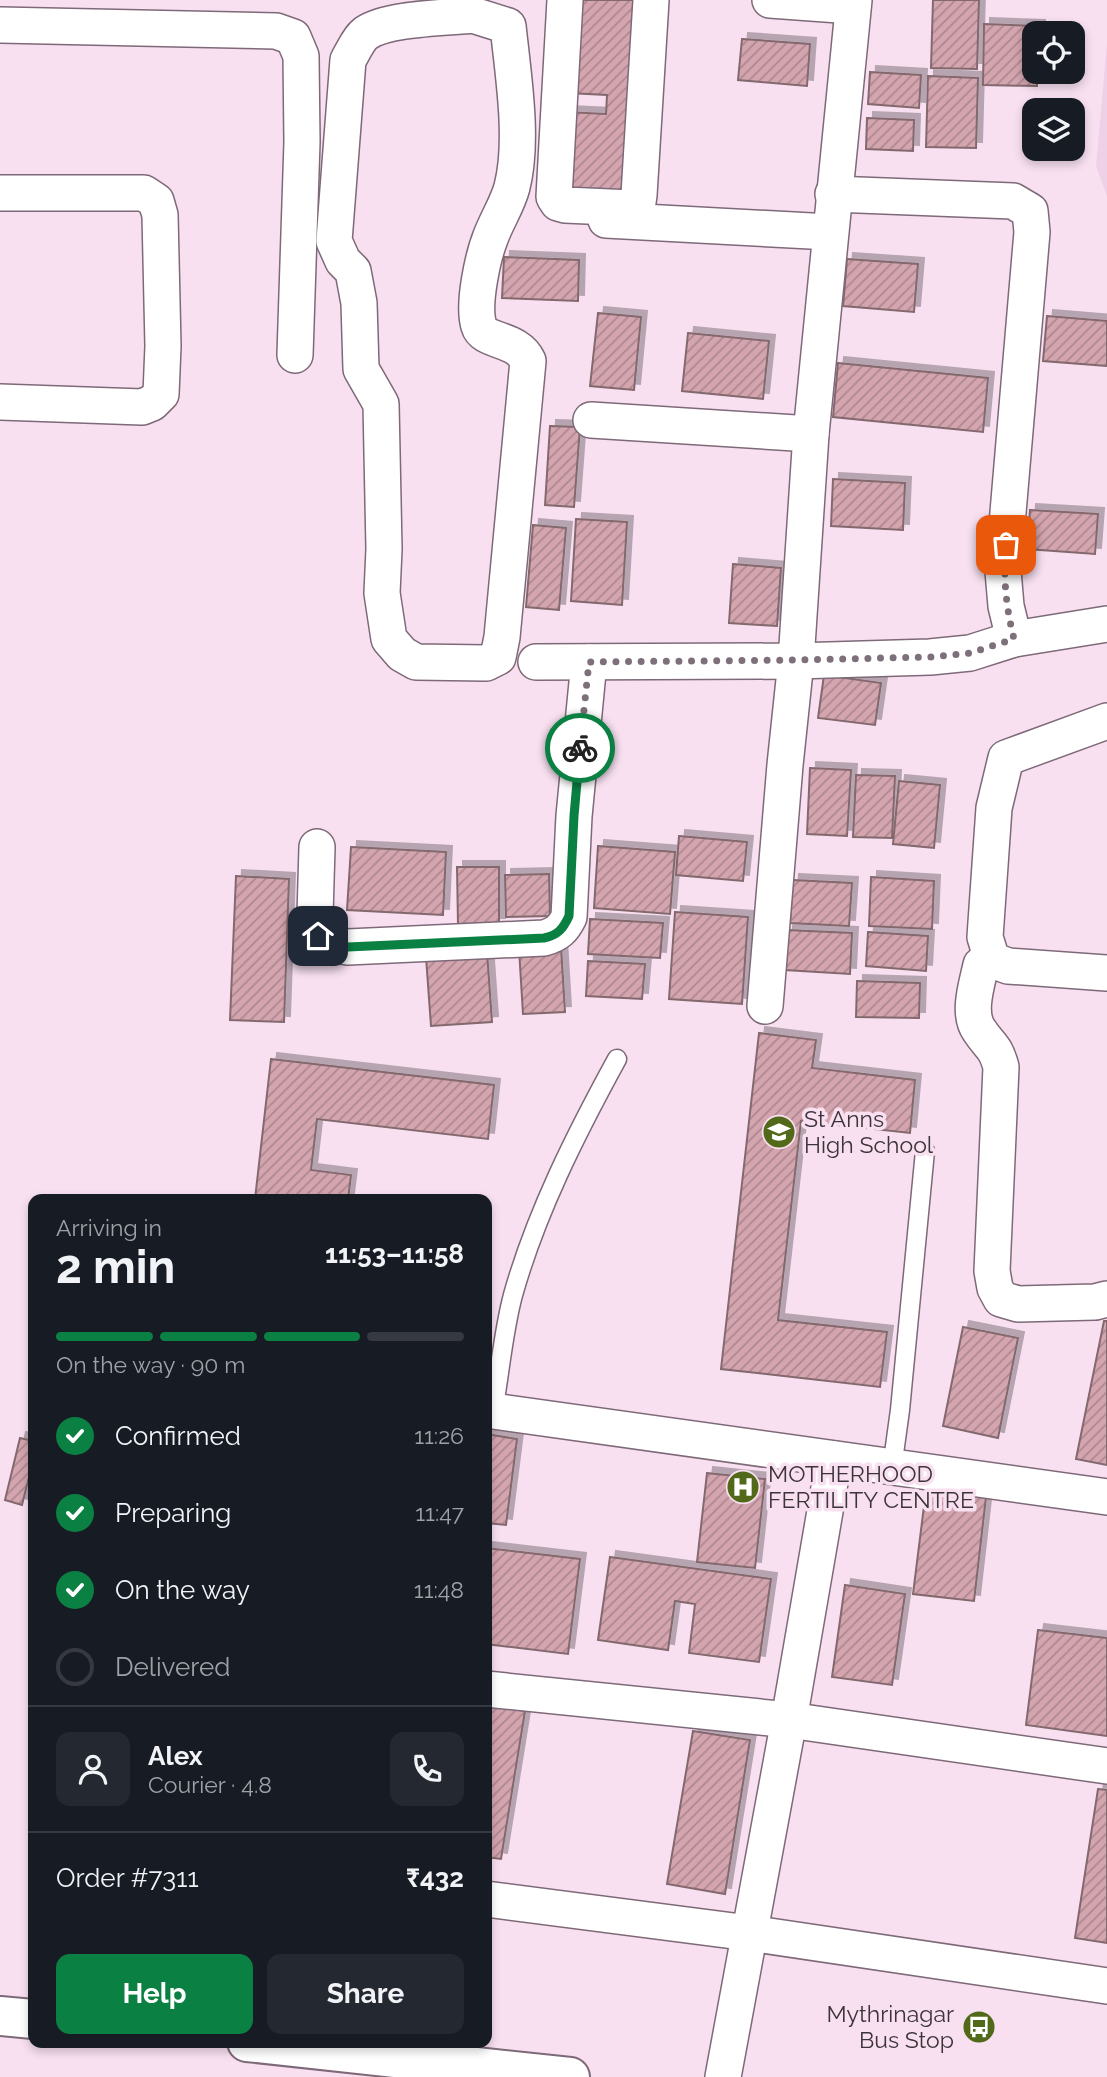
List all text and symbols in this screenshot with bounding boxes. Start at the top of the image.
map controls [1022,21,1085,161]
button: locate [1022,21,1085,84]
button: layers [1022,98,1085,161]
pin [976,515,1036,575]
icon: bag [987,526,1025,564]
courier [545,713,615,783]
icon: bike [561,729,599,767]
pin [288,906,348,966]
icon: home [299,917,337,955]
place label: St Anns High School [804,1105,934,1158]
school or university icon: St Anns High School [760,1113,798,1151]
text: Arriving in [56,1214,162,1241]
text: 11:53–11:58 [325,1239,464,1269]
text: 2 min [56,1240,175,1294]
text: On the way · 90 m [56,1351,245,1378]
icon: check [56,1417,94,1455]
text: Confirmed [115,1421,241,1451]
text: 11:26 [414,1422,464,1449]
place label: MOTHERHOOD FERTILITY CENTRE [768,1460,974,1513]
hospital icon: MOTHERHOOD FERTILITY CENTRE [724,1468,762,1506]
icon: check [56,1494,94,1532]
text: Preparing [115,1498,231,1528]
text: 11:47 [415,1499,464,1526]
icon: check [56,1571,94,1609]
text: On the way [115,1575,250,1605]
text: 11:48 [414,1576,464,1603]
text: Delivered [115,1652,230,1682]
button: person [56,1732,130,1806]
button: phone [390,1732,464,1806]
text: Alex [148,1741,203,1771]
text: Courier · 4.8 [148,1771,272,1798]
text: Order #7311 [56,1863,199,1893]
text: ₹432 [406,1863,464,1893]
button: Help [56,1954,253,2034]
button: Share [267,1954,464,2034]
place label: Mythrinagar Bus Stop [826,2000,954,2053]
bus stop icon: Mythrinagar Bus Stop [960,2008,998,2046]

